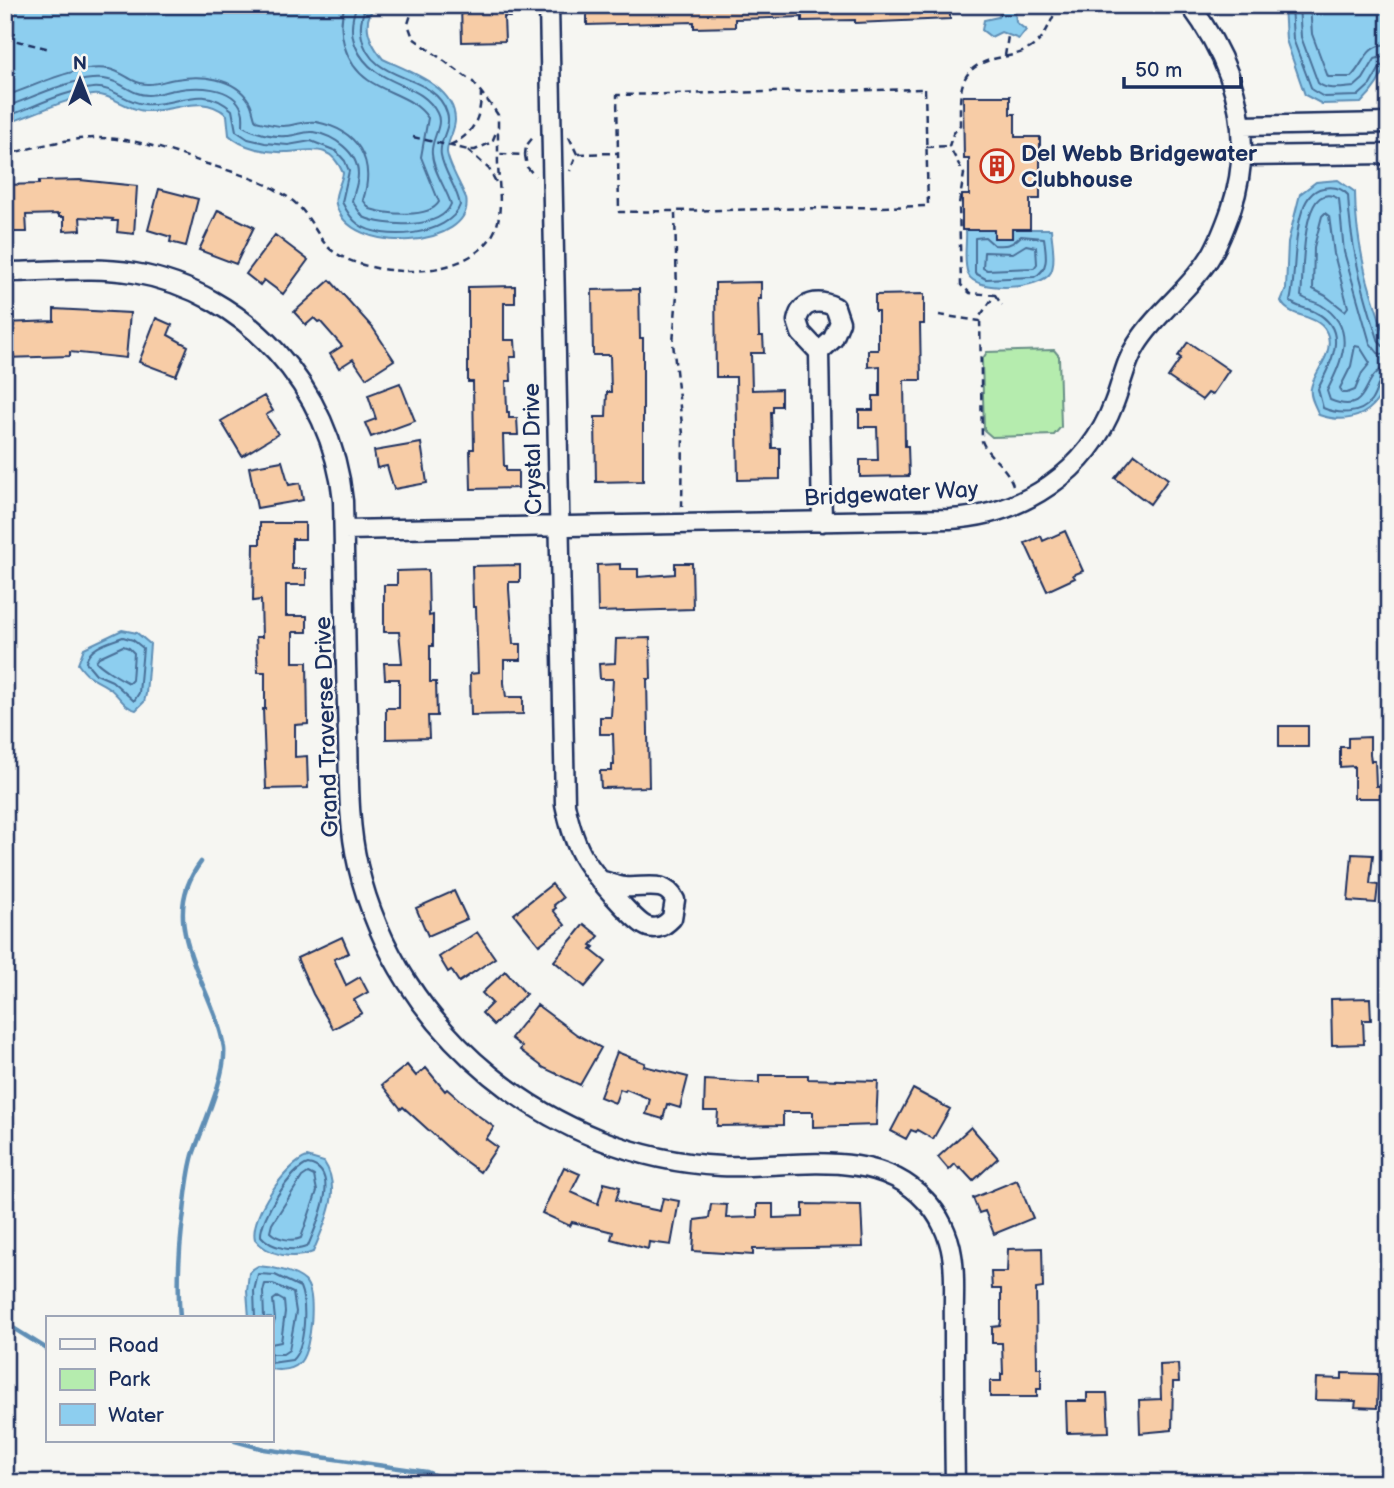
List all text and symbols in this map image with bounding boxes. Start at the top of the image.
north arrow [46,46,116,116]
scale bar [1124,46,1242,90]
text: N [73,53,87,76]
text: 50 m [1135,58,1182,83]
place label: Del Webb Bridgewater Clubhouse [1021,140,1258,194]
building icon: Del Webb Bridgewater Clubhouse [978,147,1016,185]
street label: Crystal Drive [518,383,548,515]
street label: Bridgewater Way [803,475,980,513]
street label: Grand Traverse Drive [309,616,345,838]
legend [46,1316,273,1442]
text: Road [108,1333,159,1358]
text: Park [108,1367,151,1392]
text: Water [108,1403,164,1428]

